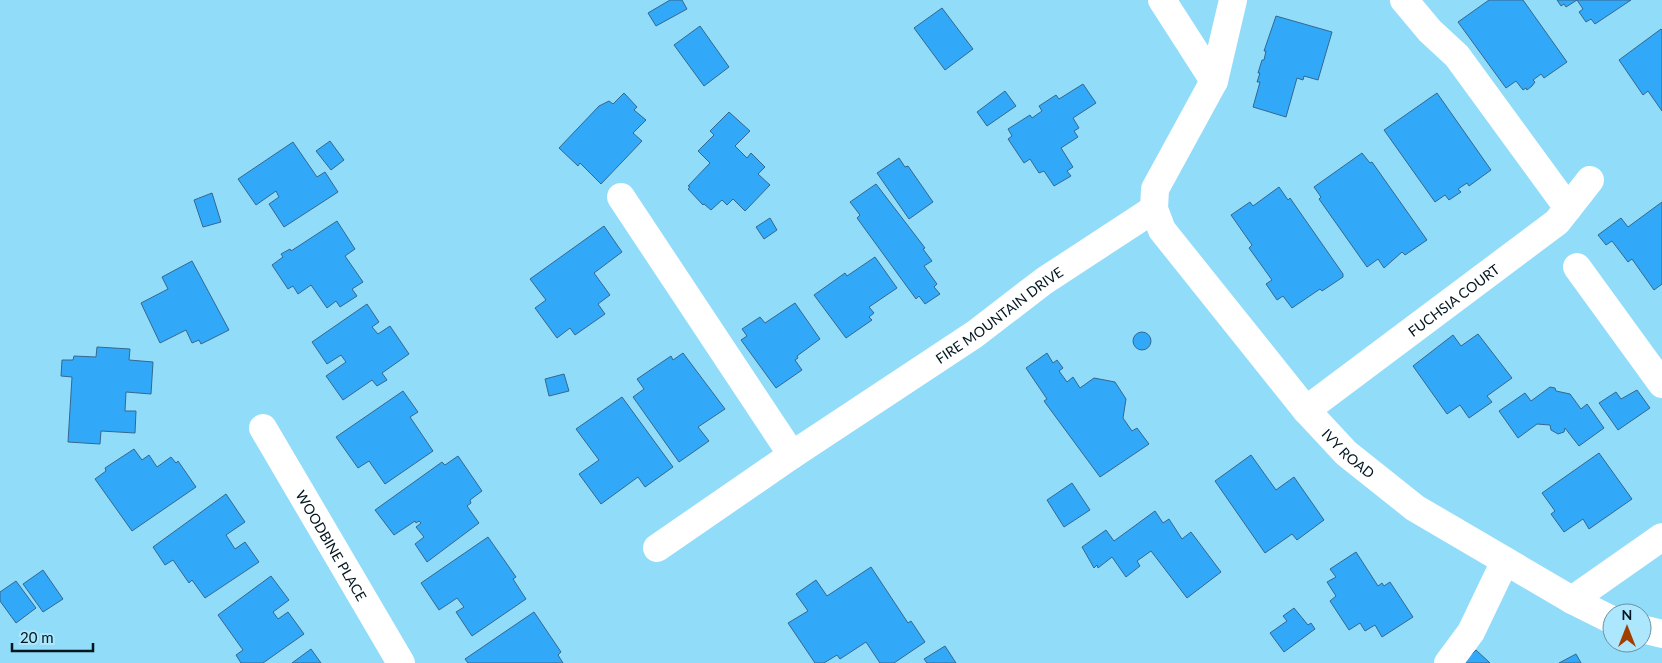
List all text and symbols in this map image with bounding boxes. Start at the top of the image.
street label: FUCHSIA COURT [1404,260,1503,339]
street label: FIRE MOUNTAIN DRIVE [932,263,1066,366]
street label: IVY ROAD [1319,425,1378,481]
street label: WOODBINE PLACE [293,487,371,604]
north arrow [1602,603,1652,653]
text: N [1622,606,1632,623]
scale bar [12,620,94,652]
text: 20 m [20,628,54,646]

